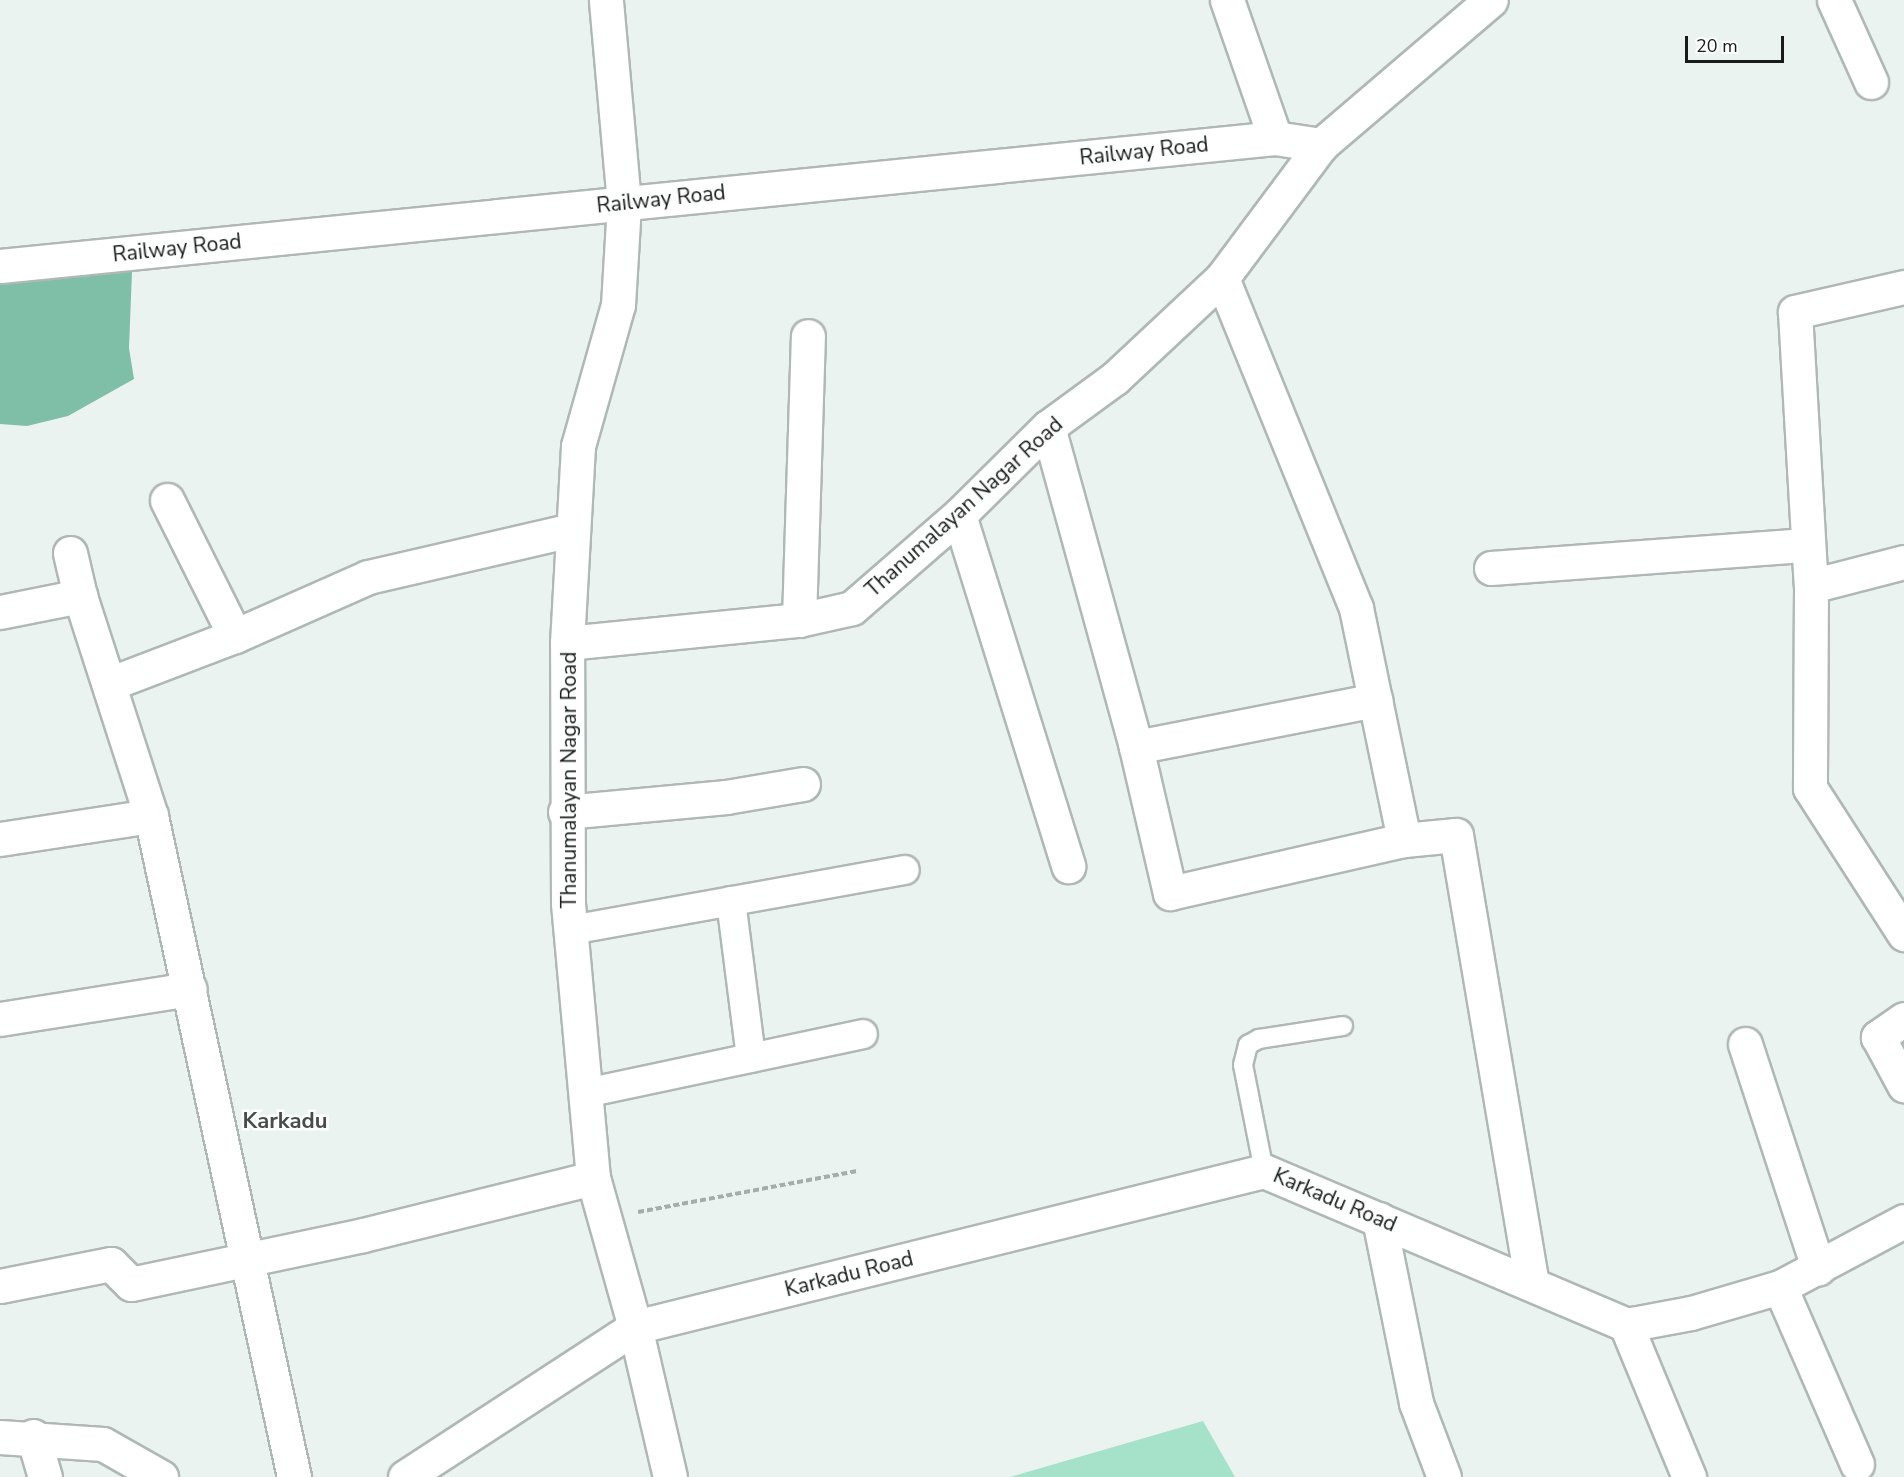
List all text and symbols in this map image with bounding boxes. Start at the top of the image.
scale bar [1688,24,1787,62]
text: 20 m [1696,34,1738,58]
street label: Railway Road [1078,132,1210,170]
street label: Railway Road [595,180,727,218]
street label: Railway Road [111,229,243,267]
street label: Thanumalayan Nagar Road [860,412,1068,602]
street label: Thanumalayan Nagar Road [556,652,582,908]
district label: Karkadu [243,1109,327,1135]
street label: Karkadu Road [1270,1163,1400,1237]
street label: Karkadu Road [782,1246,916,1302]

